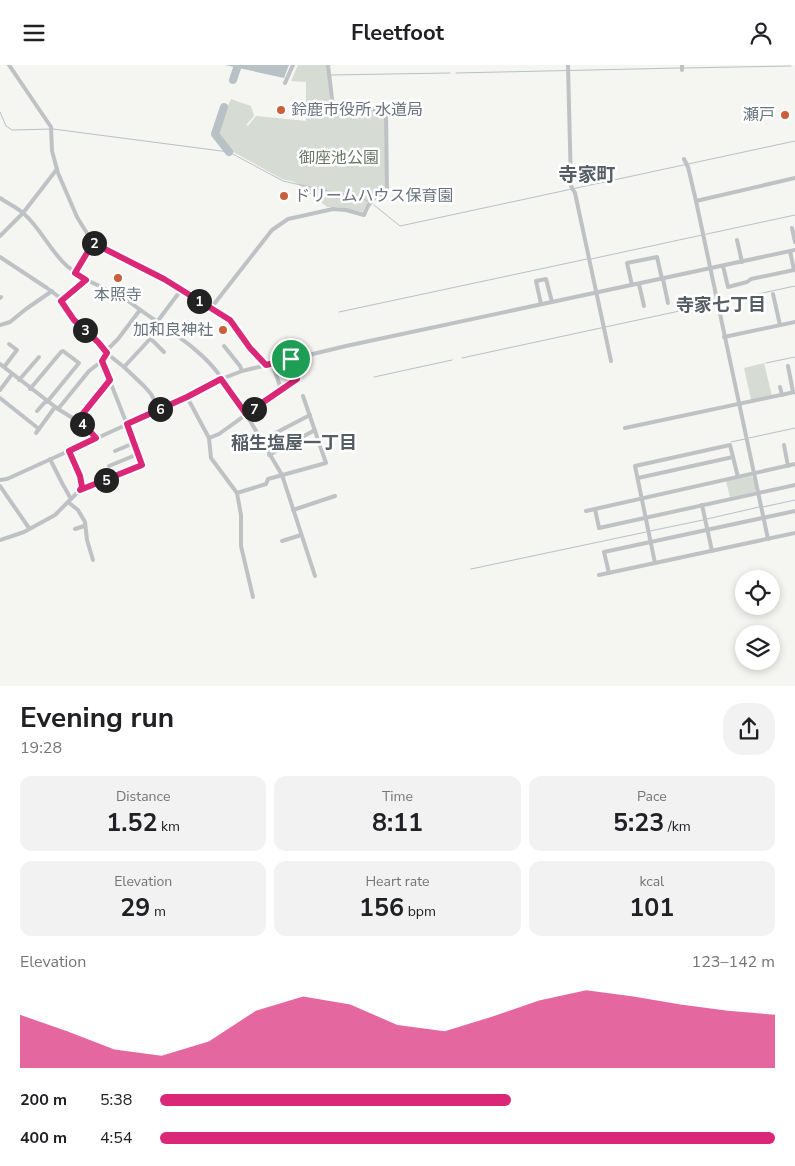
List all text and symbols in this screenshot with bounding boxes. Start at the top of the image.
text: Fleetfoot [351,18,444,48]
icon: menu [20,19,48,47]
icon: person [747,19,775,47]
place label: 鈴鹿市役所 水道局 [291,99,423,121]
marker: 鈴鹿市役所 水道局 [275,104,287,116]
place label: 瀬戸 [743,104,775,126]
marker: 瀬戸 [779,109,791,121]
park label: 御座池公園 [299,147,379,169]
district label: 寺家町 [558,162,616,188]
place label: ドリームハウス保育園 [294,185,454,207]
marker: ドリームハウス保育園 [278,190,290,202]
pin: 2 [82,231,106,255]
text: 2 [90,234,99,253]
marker: 本照寺 [112,272,124,284]
place label: 本照寺 [94,284,142,306]
pin: 1 [186,289,212,313]
text: 1 [195,292,204,311]
district label: 寺家七丁目 [676,293,766,317]
pin: 3 [72,317,98,343]
place label: 加和良神社 [133,319,213,341]
text: 3 [81,321,90,340]
marker: 加和良神社 [217,324,229,336]
pin [270,338,312,380]
icon: arrive [277,345,305,373]
pin: 6 [148,397,172,421]
pin: 7 [242,397,266,421]
text: 6 [156,400,165,419]
text: 7 [250,400,259,419]
pin: 4 [70,411,94,437]
text: 4 [78,415,87,434]
district label: 稲生塩屋一丁目 [231,431,357,455]
pin: 5 [94,467,118,493]
text: 5 [102,471,111,490]
map controls [735,570,780,670]
button: locate [735,570,780,615]
button: layers [735,625,780,670]
text: Evening run [20,699,174,737]
button: share [723,703,775,755]
text: 19:28 [20,737,62,759]
text: Distance [116,787,170,806]
text: Time [382,787,413,806]
text: Pace [637,787,667,806]
text: 1.52 [106,806,157,840]
text: 8:11 [372,806,423,840]
text: 5:23 [613,806,664,840]
text: km [157,817,180,836]
text: /km [664,817,691,836]
text: Elevation [114,872,172,891]
text: Heart rate [365,872,430,891]
text: kcal [639,872,664,891]
text: 29 [120,891,150,925]
text: 156 [359,891,404,925]
text: 101 [629,891,674,925]
text: m [150,902,166,921]
text: bpm [404,902,436,921]
text: Elevation [20,951,86,973]
text: 123–142 m [692,951,775,973]
text: 200 m [20,1089,67,1111]
text: 5:38 [100,1089,132,1111]
text: 400 m [20,1127,67,1149]
text: 4:54 [100,1127,132,1149]

